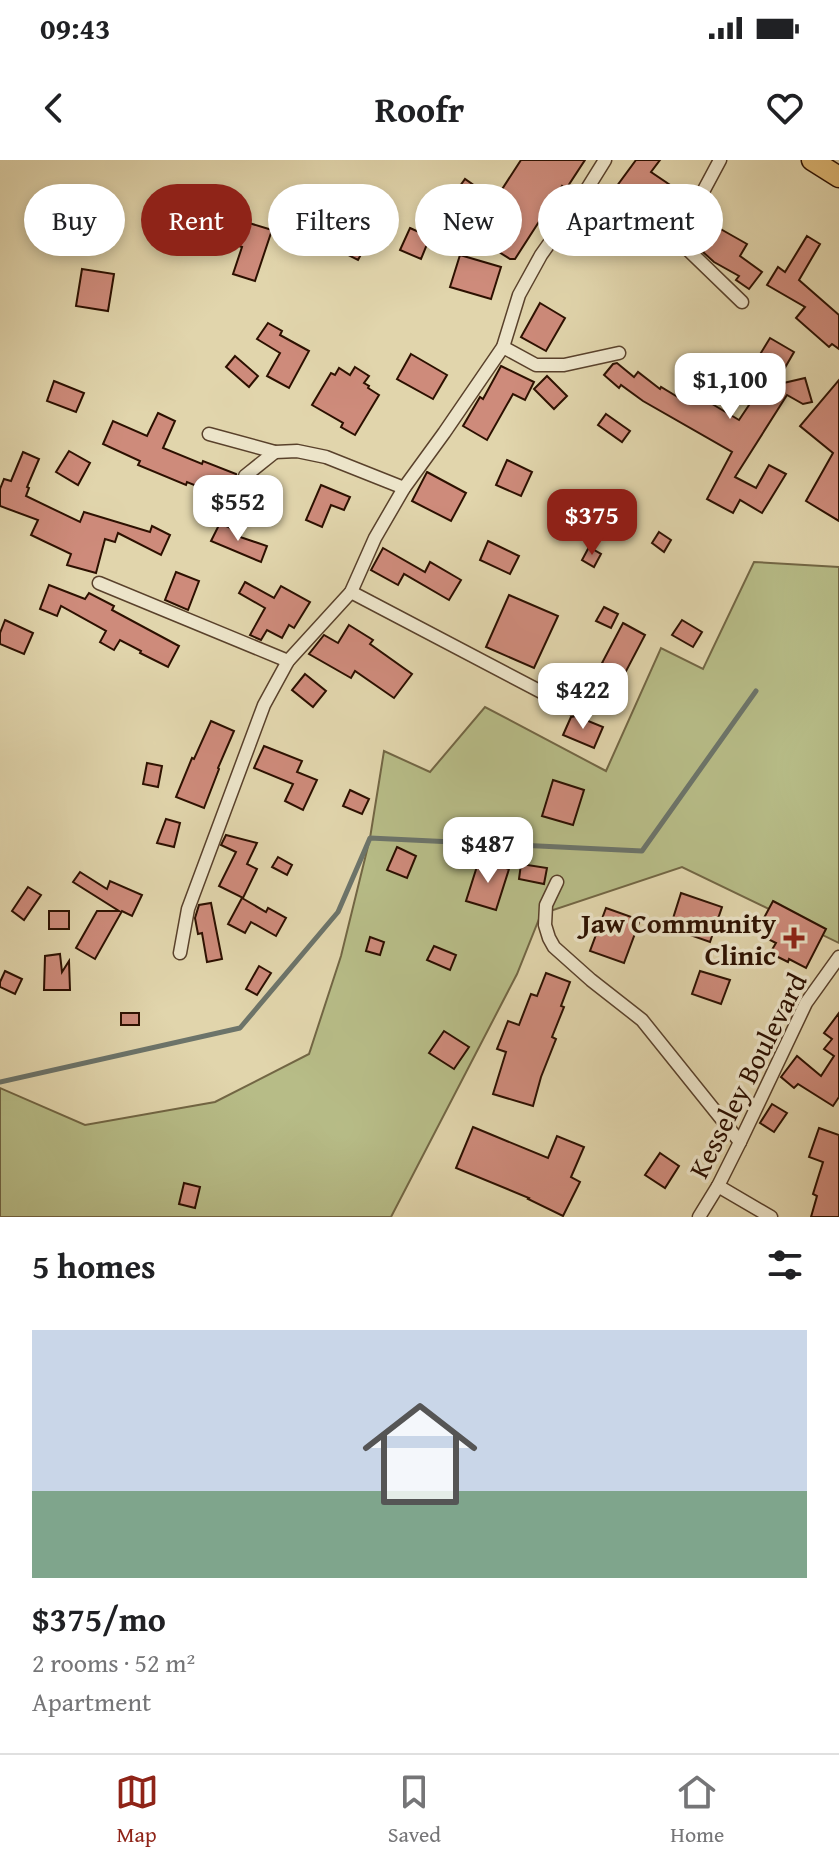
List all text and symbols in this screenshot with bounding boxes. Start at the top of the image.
text: 09:43 [40,6,111,50]
text: Roofr [375,82,464,135]
icon: back [32,86,76,130]
icon: heart [763,86,807,130]
chip: Buy [24,184,125,256]
chip: Rent [141,184,252,256]
chip: Filters [268,184,399,256]
chip: New [415,184,522,256]
chip: Apartment [538,184,723,256]
pin: $1,100 [665,353,795,421]
text: $1,100 [693,359,767,398]
pin: $552 [191,475,285,543]
text: $552 [211,481,265,520]
pin: $375 [545,489,639,557]
text: $375 [565,495,619,534]
pin: $422 [536,663,630,731]
text: $422 [556,669,610,708]
pin: $487 [441,817,535,885]
text: $487 [461,823,515,862]
place label: Jaw Community Clinic [577,902,777,975]
marker: Jaw Community Clinic [783,927,805,949]
street label: Kesseley Boulevard [678,965,816,1185]
text: 5 homes [32,1241,156,1290]
icon: filters [763,1243,807,1287]
icon: home [348,1382,492,1526]
text: $375/mo [32,1594,166,1643]
text: 2 rooms · 52 m² [32,1643,195,1682]
text: Apartment [32,1682,151,1721]
tab: Map [115,1770,159,1850]
tab: Saved [388,1770,441,1850]
tab: Home [670,1770,724,1850]

